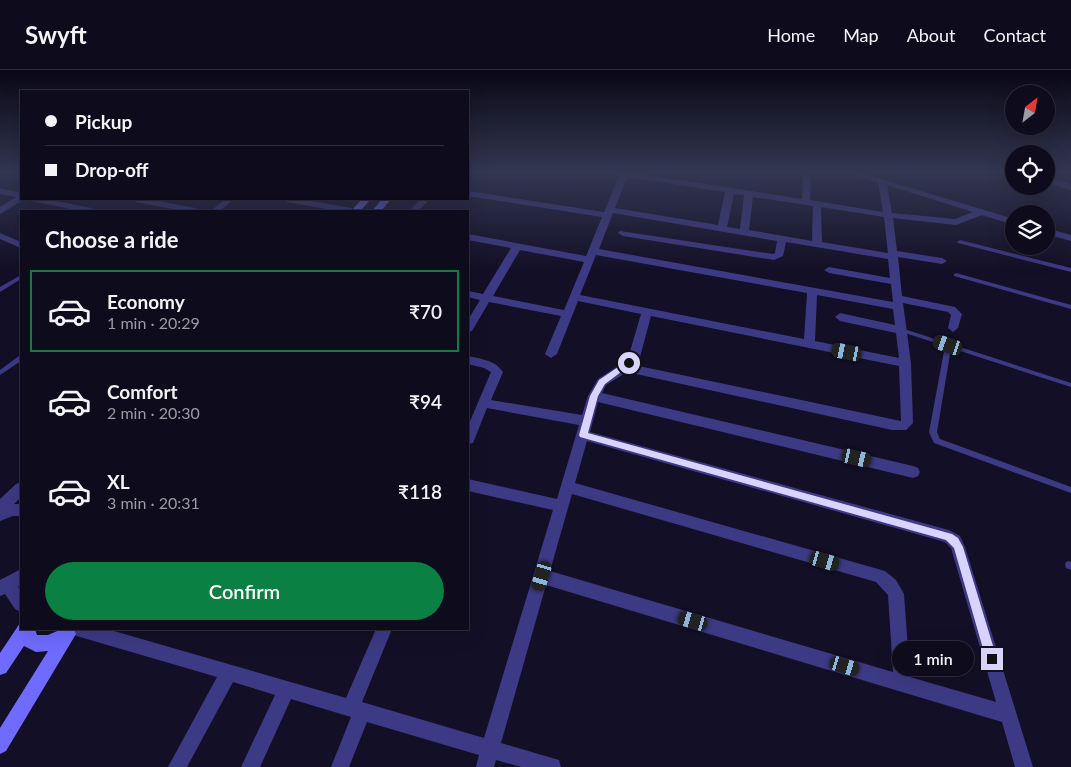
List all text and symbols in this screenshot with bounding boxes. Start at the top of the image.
text: Swyft [25,20,87,49]
text: Home [767,24,815,46]
text: Map [843,24,879,46]
text: About [907,24,956,46]
text: Contact [984,24,1046,46]
north arrow [1005,85,1055,135]
map controls [1005,85,1055,255]
text: Pickup [75,110,132,133]
button: locate [1005,145,1055,195]
text: Drop-off [75,158,149,181]
button: layers [1005,205,1055,255]
text: Choose a ride [45,226,179,253]
icon: car [47,289,92,334]
text: Economy [107,290,185,313]
text: ₹70 [409,300,442,323]
text: 1 min · 20:29 [107,313,200,332]
car [931,333,964,357]
car [830,342,863,362]
route start [618,352,640,374]
icon: car [47,379,92,424]
text: Comfort [107,380,178,403]
text: ₹94 [409,390,442,413]
text: 2 min · 20:30 [107,403,200,422]
car [840,447,873,469]
icon: car [47,469,92,514]
text: XL [107,470,130,493]
text: ₹118 [398,480,442,503]
text: 3 min · 20:31 [107,493,200,512]
car [808,550,841,572]
car [530,559,553,593]
button: Confirm [45,562,444,620]
car [676,610,709,632]
callout: 1 min [892,642,974,676]
route end [981,648,1003,670]
text: 1 min [913,649,953,668]
car [828,654,861,678]

